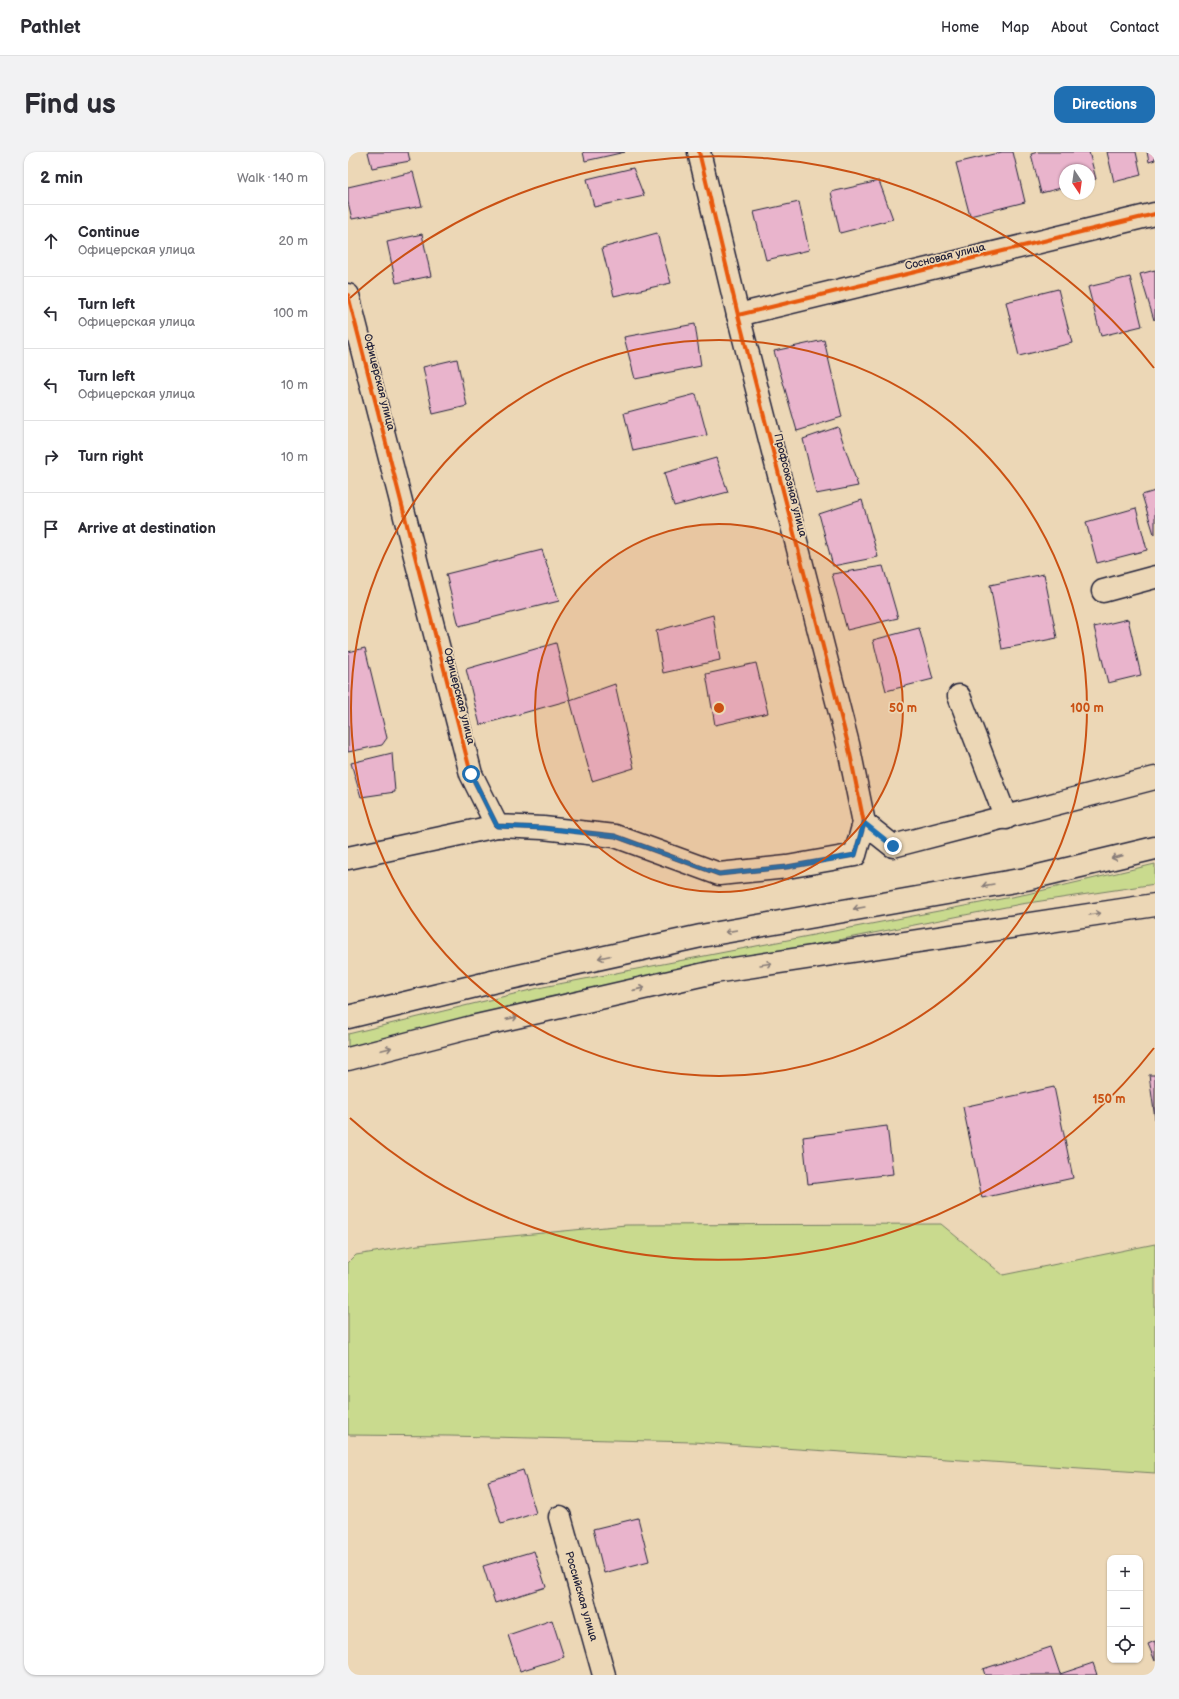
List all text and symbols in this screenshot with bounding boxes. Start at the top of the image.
text: Pathlet [20,16,81,39]
text: Home [941,19,979,36]
text: Map [1001,19,1029,36]
text: About [1051,19,1088,36]
text: Contact [1110,19,1159,36]
button: Directions [1054,86,1155,123]
text: Find us [24,88,116,121]
north arrow [1059,164,1095,200]
text: 2 min [40,168,83,188]
text: Walk · 140 m [237,170,308,186]
text: Continue [78,223,140,242]
icon: ahead [40,230,62,252]
text: 20 m [278,233,308,249]
street label: Сосновая улица [904,240,987,273]
text: Офицерская улица [78,242,195,258]
text: Turn left [78,295,135,314]
icon: left [40,302,62,324]
text: 100 m [273,305,308,321]
text: Офицерская улица [78,314,195,330]
street label: Офицерская улица [361,332,398,432]
text: Turn left [78,367,135,386]
icon: left [40,374,62,396]
text: 10 m [281,377,308,393]
text: Офицерская улица [78,386,195,402]
street label: Профсоюзная улица [771,432,810,539]
icon: right [40,446,62,468]
text: Turn right [78,447,143,466]
text: 10 m [281,449,308,465]
icon: arrive [40,518,62,540]
text: Arrive at destination [78,519,216,538]
street label: Офицерская улица [441,646,478,746]
centre of rings [712,701,726,715]
text: 50 m [889,701,917,716]
text: 100 m [1070,701,1104,716]
route start [462,765,480,783]
route end [884,837,902,855]
one-way arrow [1111,854,1124,862]
one-way arrow [981,882,994,890]
one-way arrow [853,904,866,912]
one-way arrow [1088,910,1101,918]
one-way arrow [725,927,738,935]
one-way arrow [598,954,611,962]
one-way arrow [759,960,772,968]
one-way arrow [632,985,645,992]
one-way arrow [505,1013,518,1021]
one-way arrow [379,1045,392,1052]
text: 150 m [1093,1092,1125,1107]
street label: Российская улица [562,1550,601,1643]
map controls [1107,1555,1143,1663]
button: + [1107,1555,1143,1591]
button: − [1107,1591,1143,1627]
button: locate [1107,1627,1143,1663]

